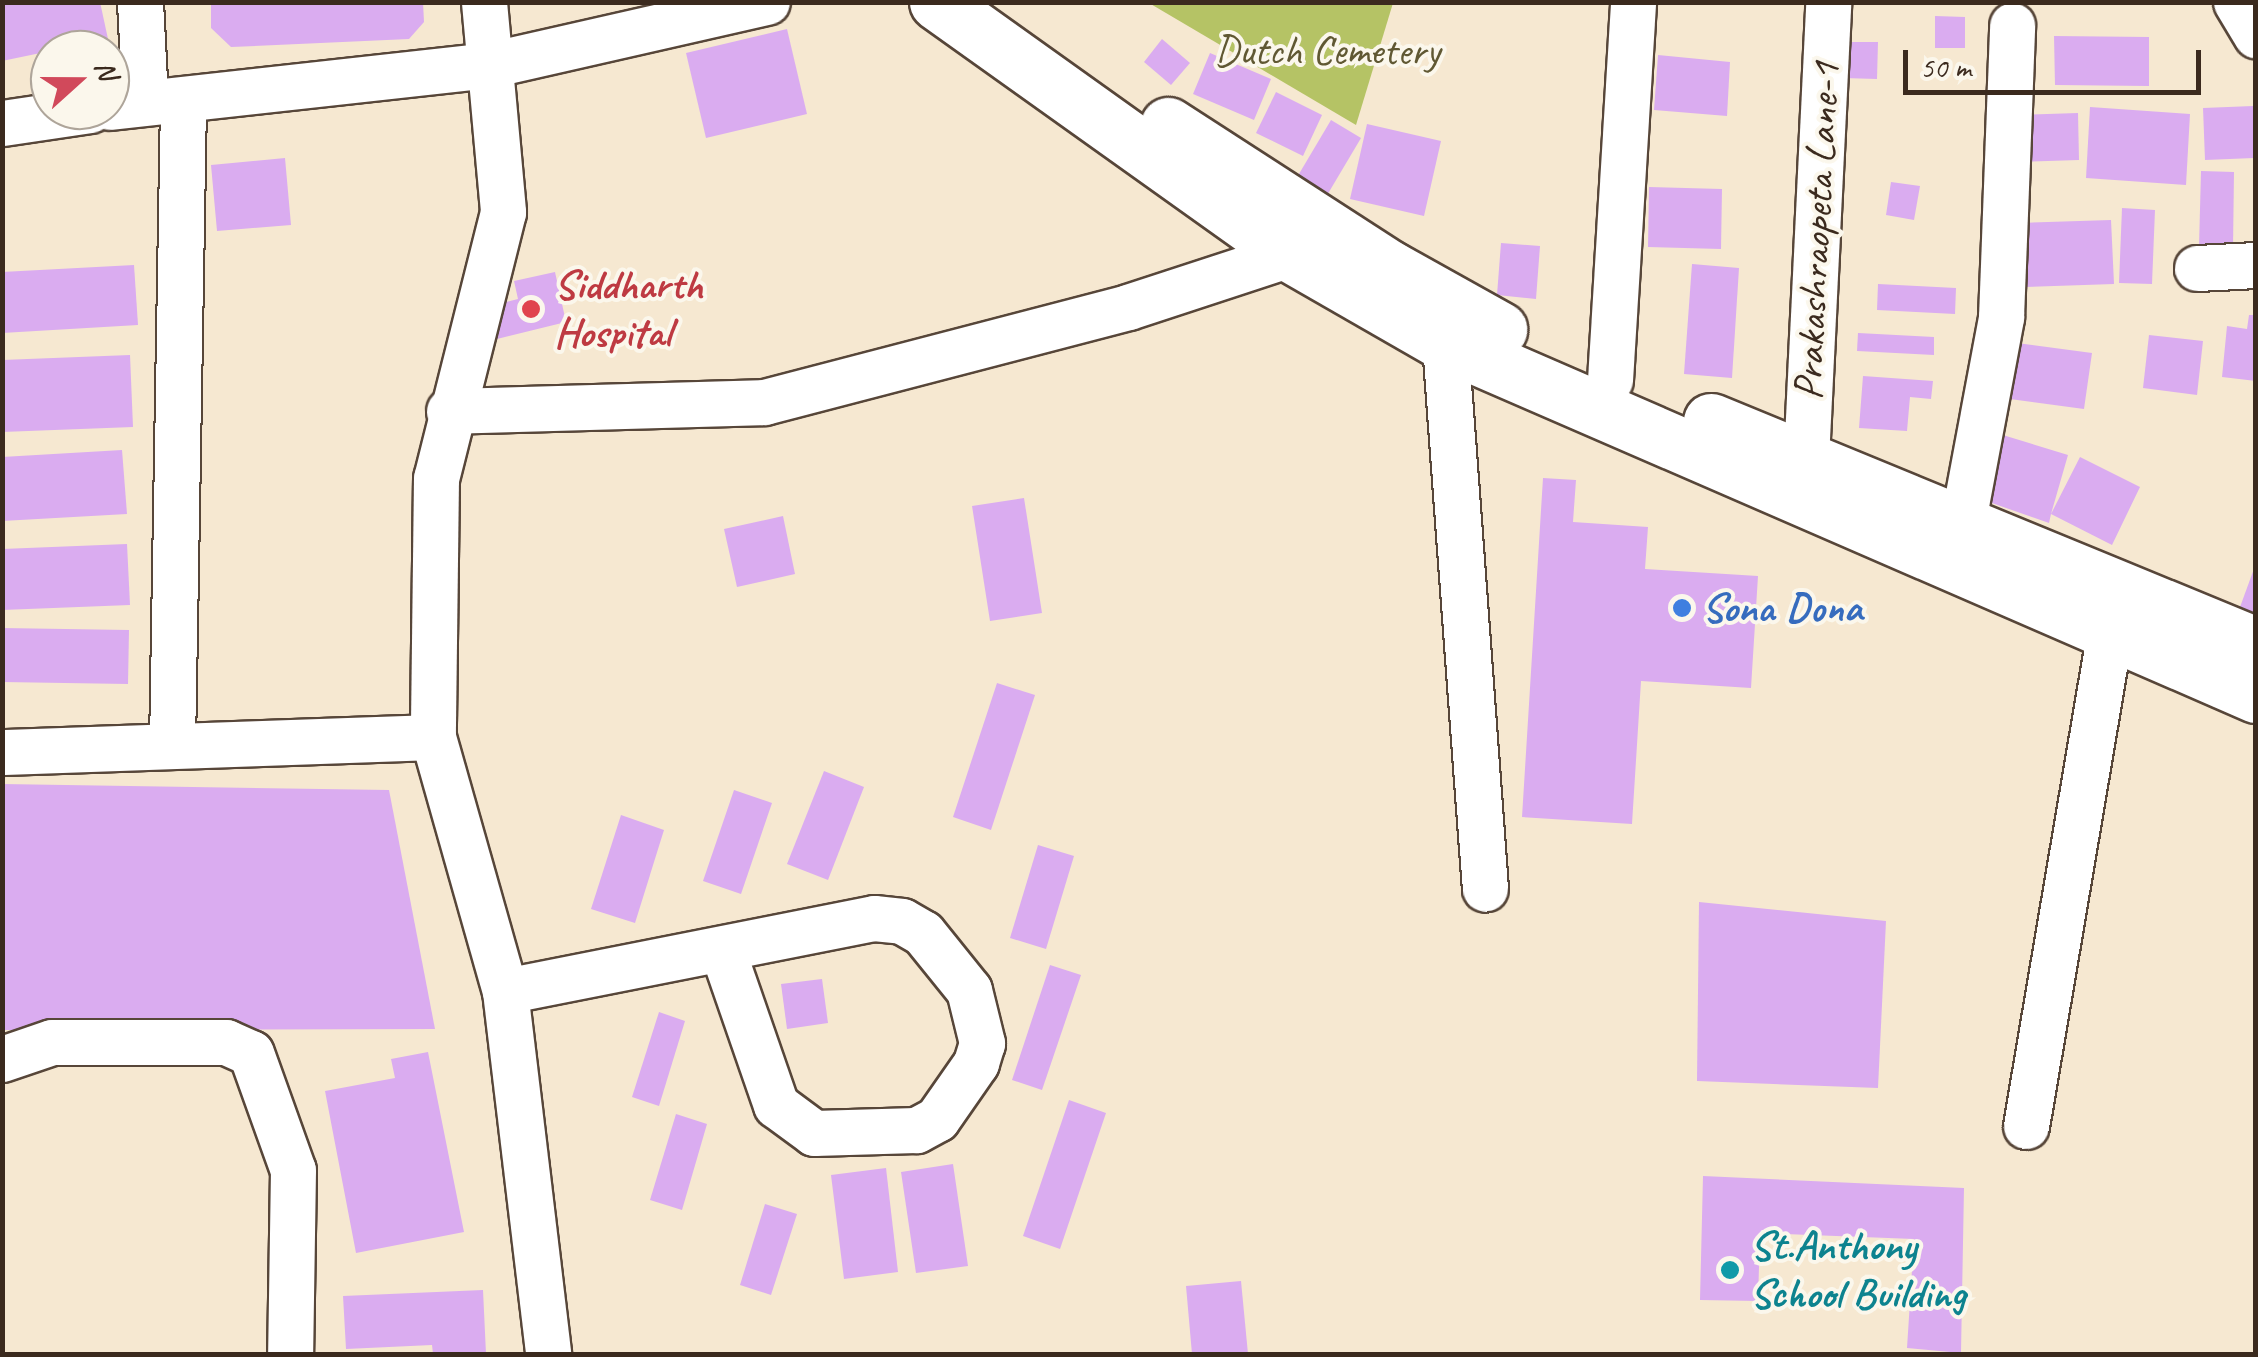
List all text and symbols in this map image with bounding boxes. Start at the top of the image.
park label: Dutch Cemetery [1214,26,1440,76]
north arrow [30,30,130,130]
scale bar [1908,30,2206,92]
text: 50 m [1920,48,1971,86]
text: N [87,55,126,84]
street label: Prakashraopeta Lane-1 [1783,61,1851,401]
place label: Siddharth Hospital [554,260,703,358]
marker: Siddharth Hospital [518,296,544,322]
place label: Sona Dona [1702,583,1861,633]
marker: Sona Dona [1671,597,1693,619]
place label: St.Anthony School Building [1750,1221,1966,1320]
marker: St.Anthony School Building [1719,1259,1741,1281]

